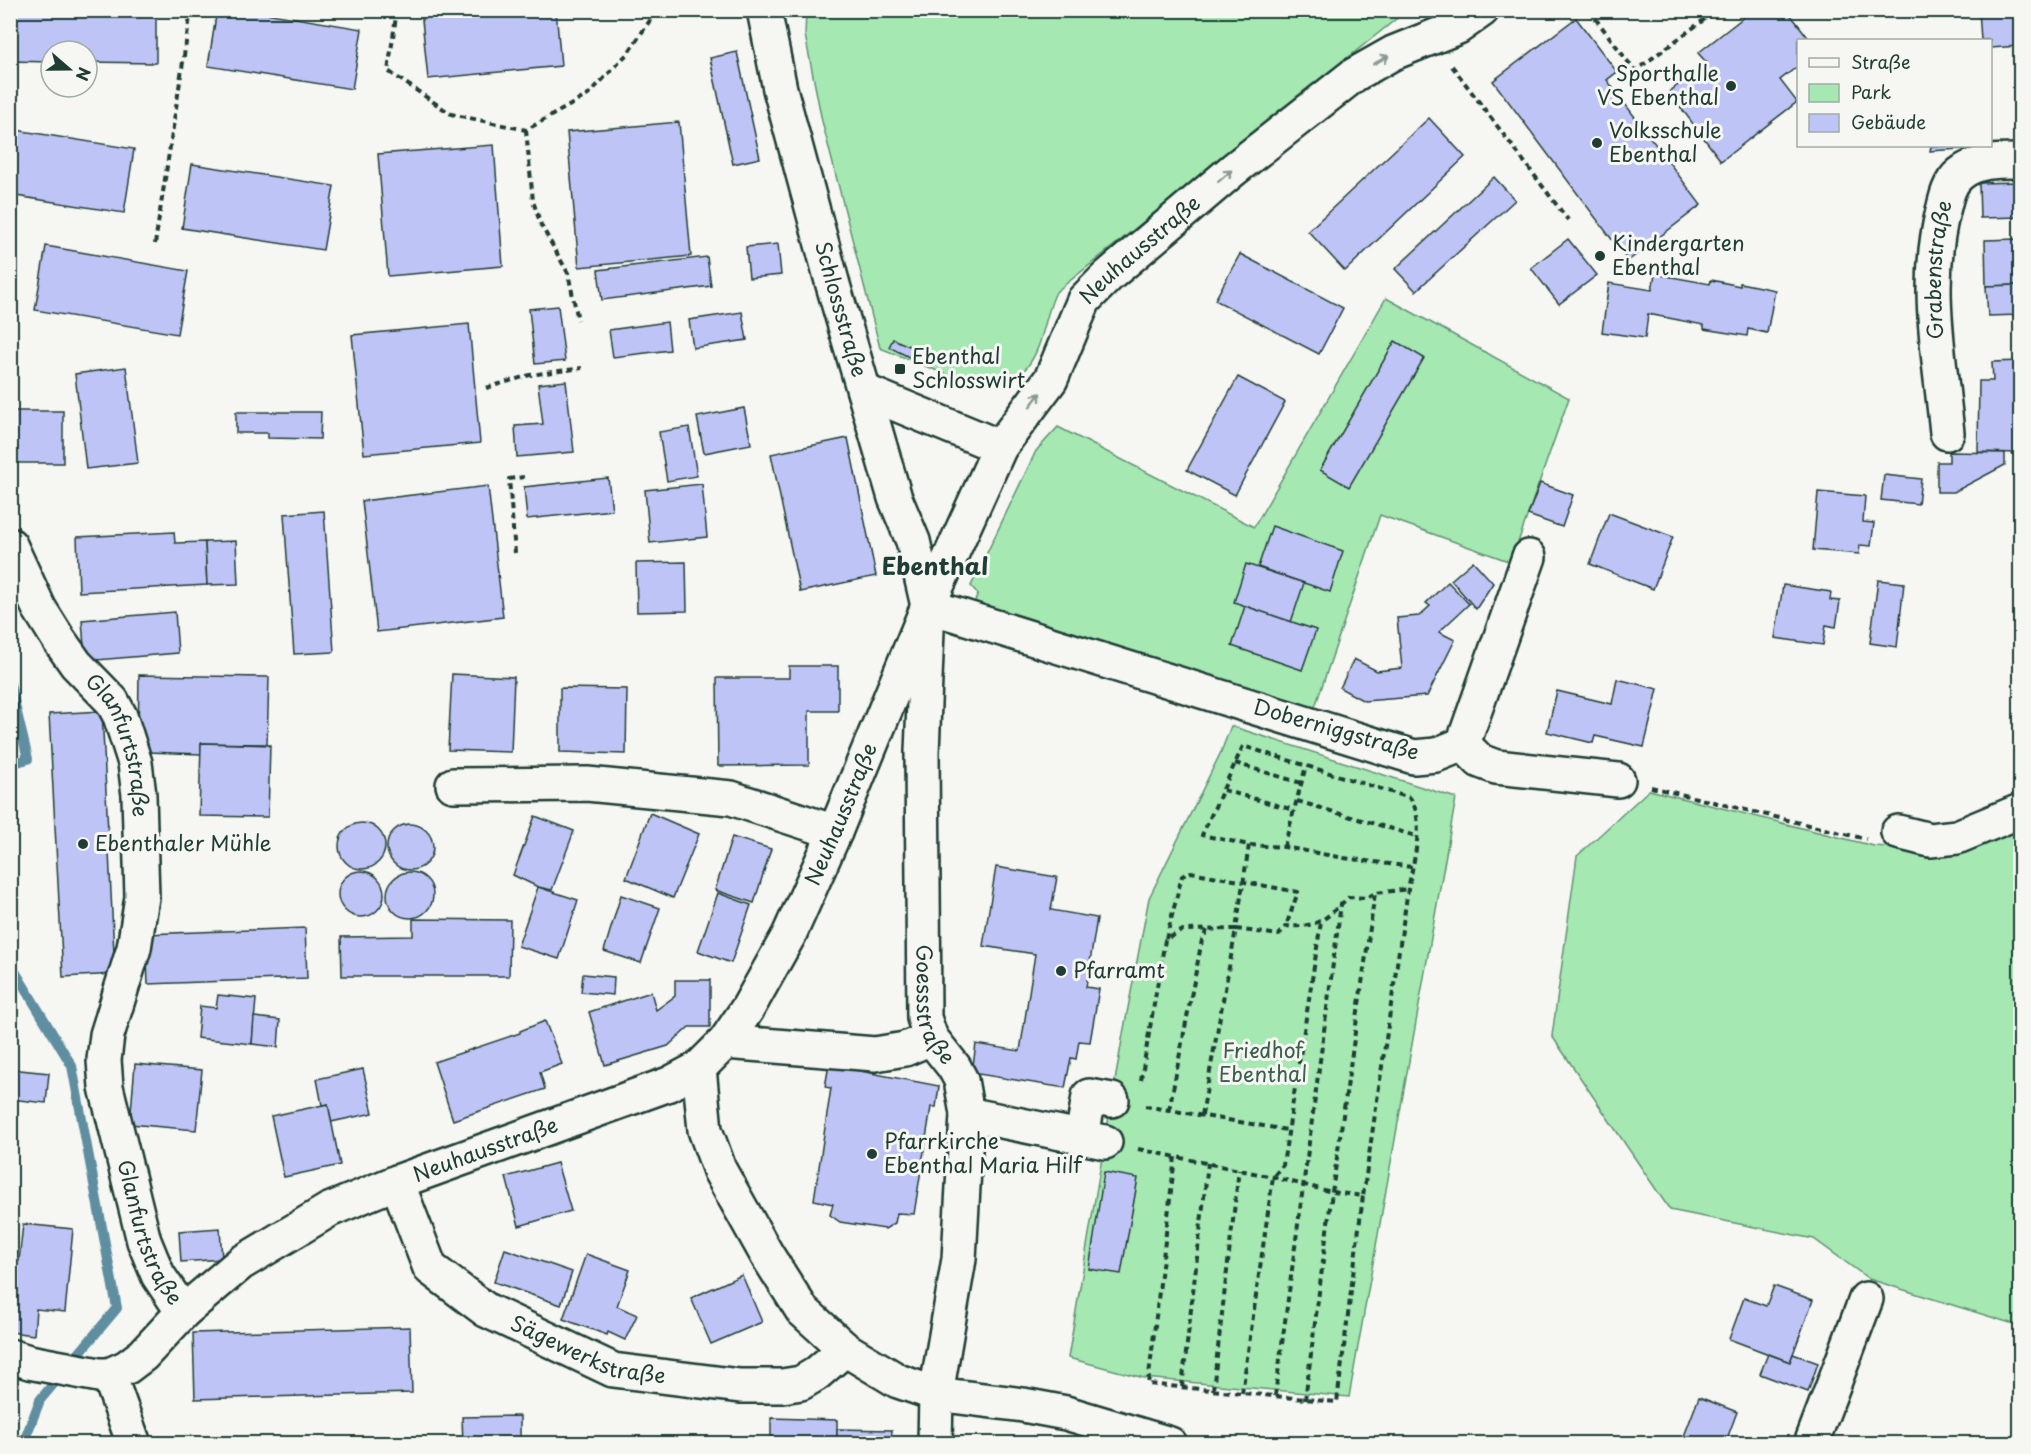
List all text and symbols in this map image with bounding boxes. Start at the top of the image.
north arrow [39,39,99,99]
legend [1797,39,1992,147]
text: Straße [1851,48,1911,75]
one-way arrow [1372,53,1389,65]
place label: Sporthalle VS Ebenthal [1597,56,1719,112]
text: N [71,64,97,85]
text: Park [1851,78,1891,105]
marker: Sporthalle VS Ebenthal [1724,79,1738,93]
text: Gebäude [1851,108,1926,135]
place label: Volksschule Ebenthal [1609,113,1721,169]
marker: Volksschule Ebenthal [1590,136,1604,150]
one-way arrow [1217,169,1232,183]
street label: Neuhausstraße [1071,186,1207,310]
street label: Grabenstraße [1916,197,1959,341]
place label: Kindergarten Ebenthal [1612,226,1745,282]
street label: Schlossstraße [808,237,877,380]
marker: Kindergarten Ebenthal [1593,249,1607,263]
place label: Ebenthal Schlosswirt [912,339,1025,395]
marker: Ebenthal Schlosswirt [893,362,907,376]
one-way arrow [1029,393,1042,409]
district label: Ebenthal [882,547,988,583]
street label: Glanfurtstraße [79,665,158,817]
street label: Doberniggstraße [1250,689,1423,767]
street label: Neuhausstraße [795,737,884,890]
place label: Ebenthaler Mühle [95,826,272,858]
marker: Ebenthaler Mühle [76,837,90,851]
street label: Goessstraße [909,944,964,1071]
place label: Pfarramt [1073,953,1165,985]
marker: Pfarramt [1054,964,1068,978]
park label: Friedhof Ebenthal [1219,1033,1307,1089]
street label: Neuhausstraße [408,1107,562,1189]
place label: Pfarrkirche Ebenthal Maria Hilf [884,1124,1083,1180]
marker: Pfarrkirche Ebenthal Maria Hilf [865,1147,879,1161]
street label: Glanfurtstraße [111,1156,192,1311]
street label: Sägewerkstraße [506,1306,668,1390]

